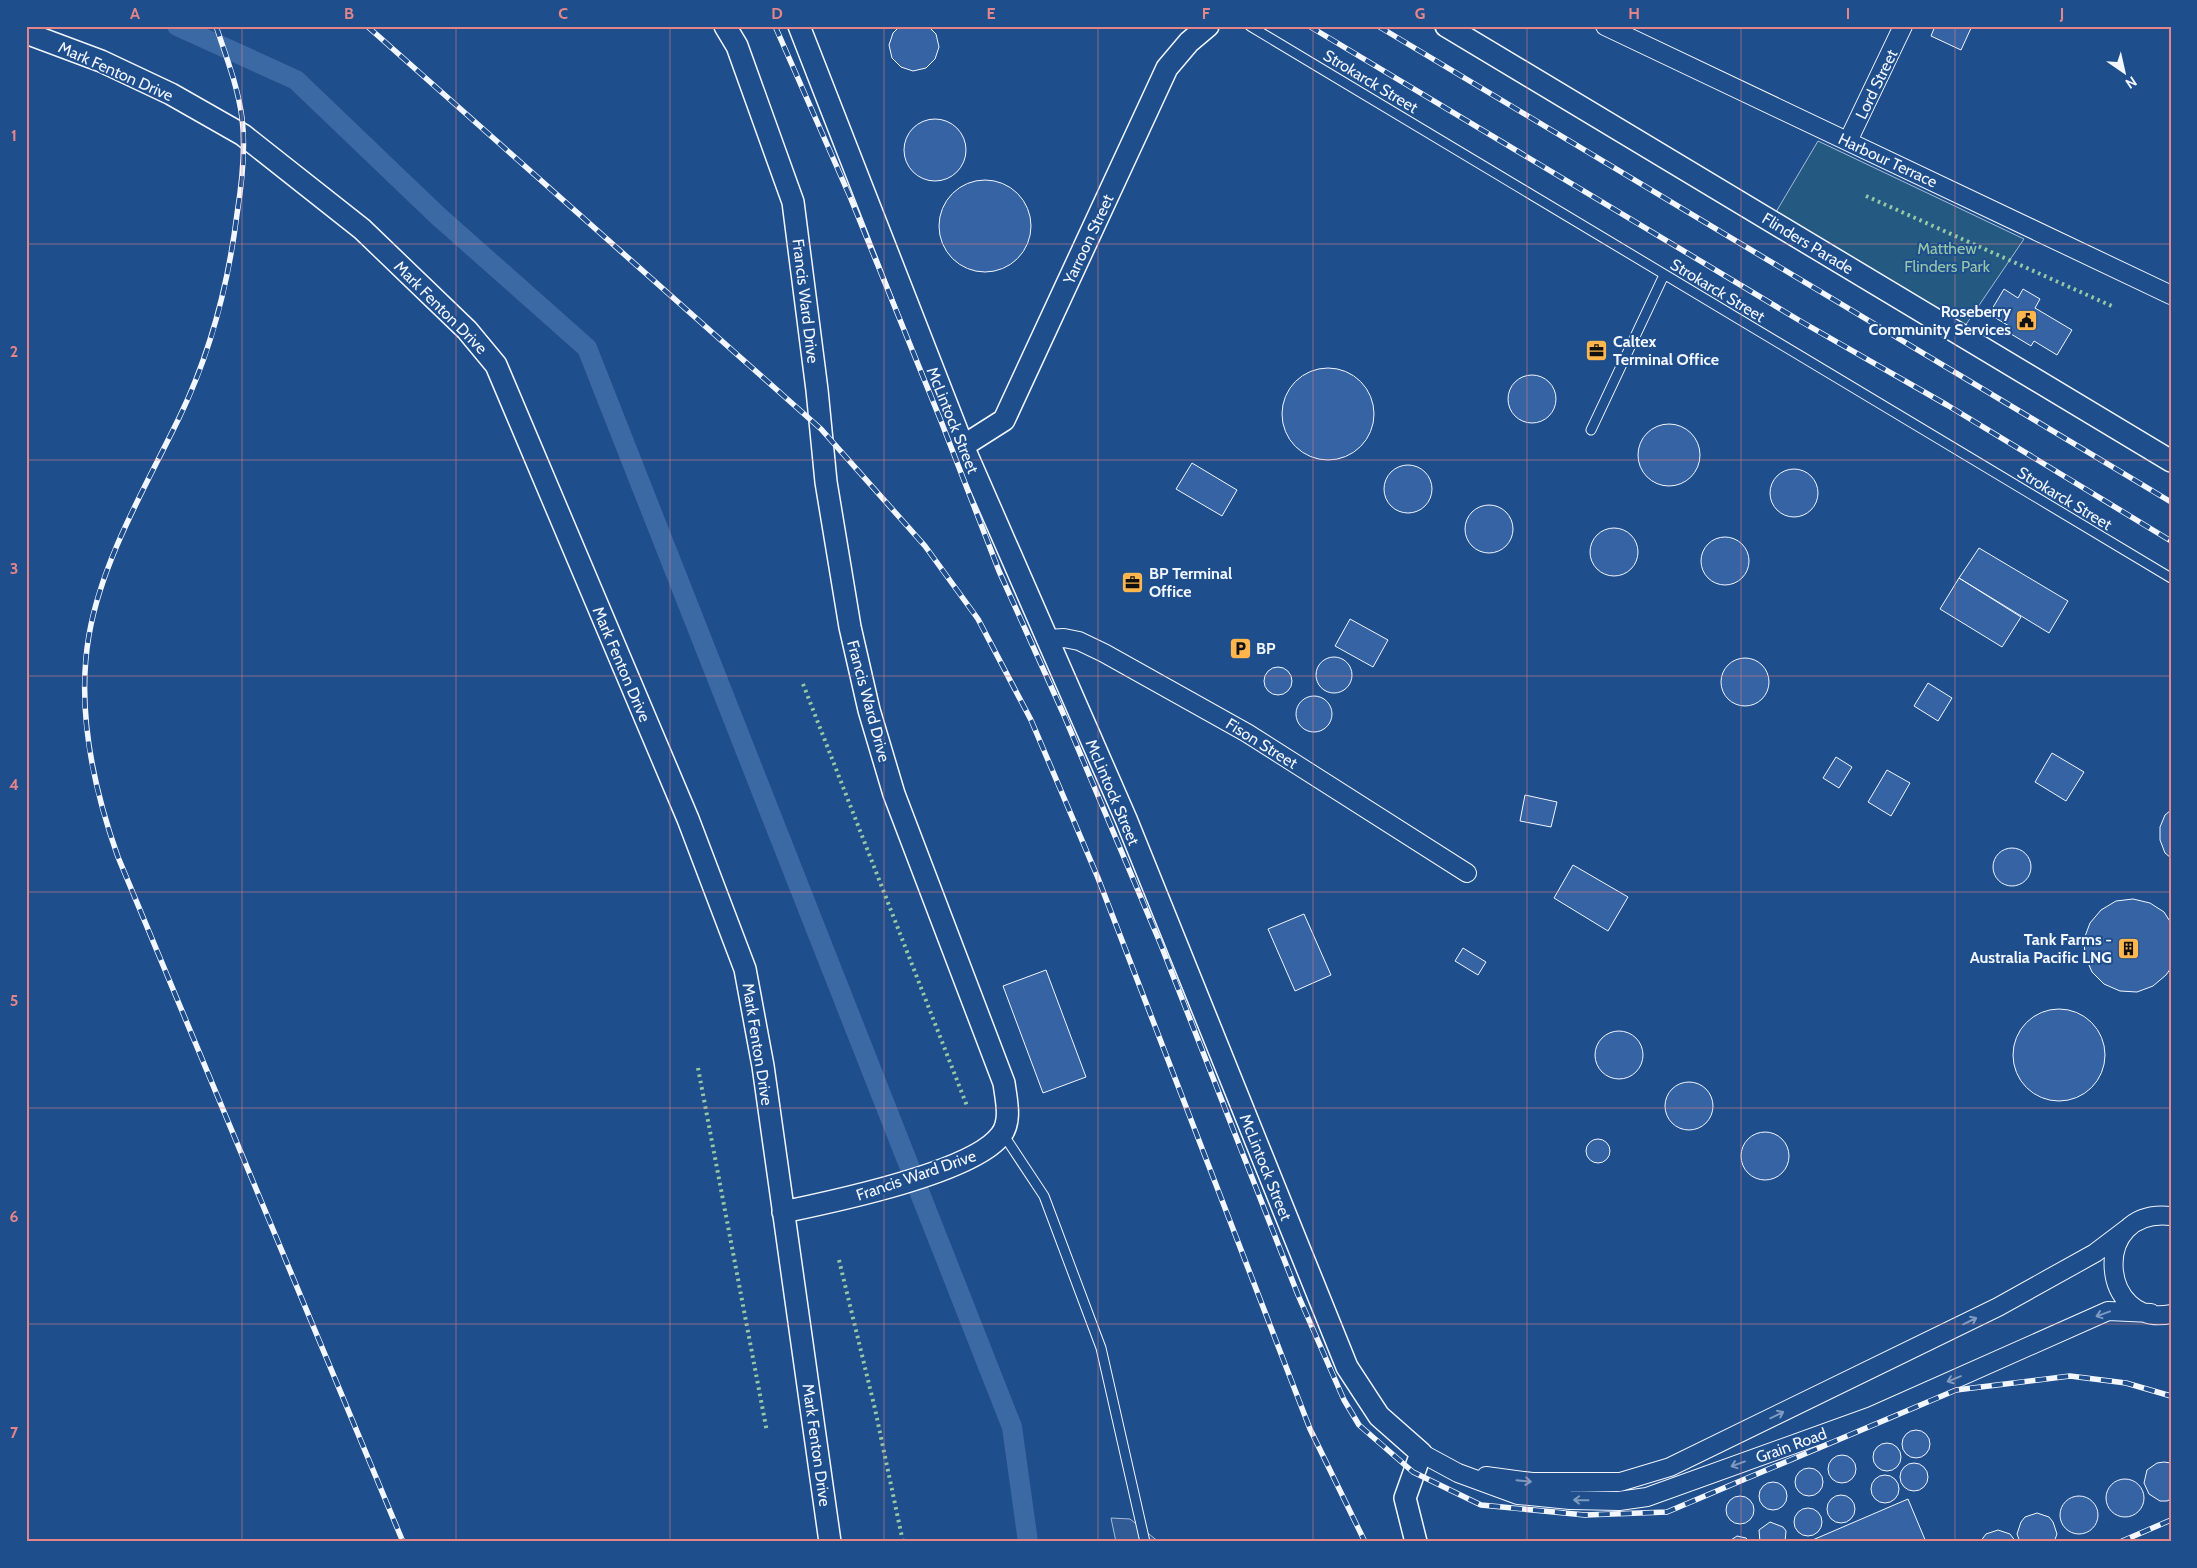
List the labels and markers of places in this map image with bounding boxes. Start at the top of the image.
place label: Roseberry Community Services [1869,302,2011,339]
public building icon: Roseberry Community Services [2015,308,2039,332]
place label: Caltex Terminal Office [1613,332,1719,369]
office icon: Caltex Terminal Office [1585,338,1609,362]
place label: BP Terminal Office [1149,564,1232,601]
office icon: BP Terminal Office [1121,570,1145,594]
parking icon: BP [1228,636,1252,660]
place label: BP [1256,639,1276,658]
place label: Tank Farms - Australia Pacific LNG [1970,930,2112,967]
building icon: Tank Farms - Australia Pacific LNG [2116,936,2140,960]

